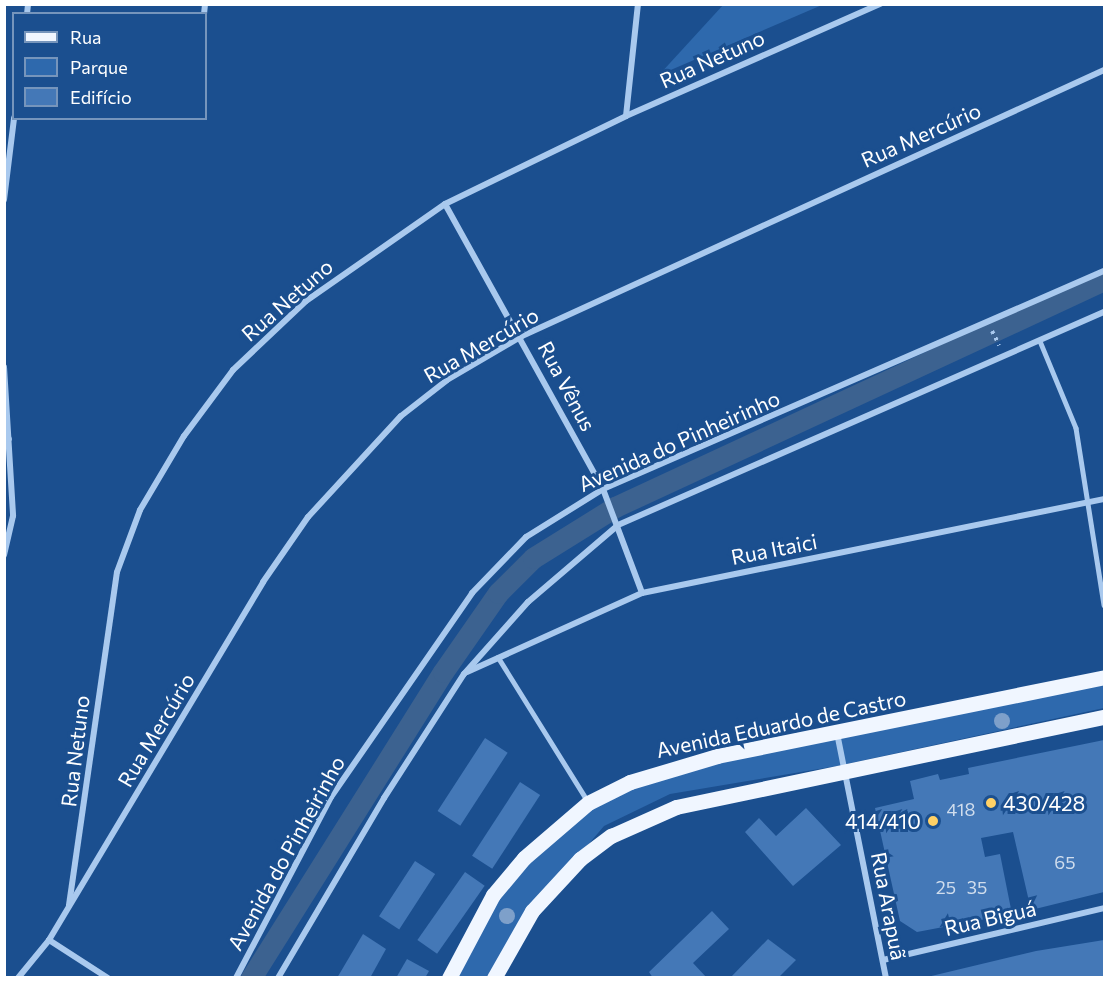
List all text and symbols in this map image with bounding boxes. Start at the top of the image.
legend [12,12,207,120]
street label: Rua Netuno [656,25,768,93]
text: Rua [70,26,101,48]
text: Parque [70,56,128,78]
text: Edifício [70,86,132,108]
street label: Rua Mercúrio [857,97,985,173]
street label: Rua Netuno [236,254,338,346]
street label: Rua Mercúrio [419,302,543,388]
street label: Rua Vênus [533,337,601,435]
street label: Avenida do Pinheirinho [574,385,784,497]
street label: Rua Itaici [729,528,819,570]
street label: Rua Mercúrio [112,669,200,791]
street label: Avenida Eduardo de Castro [654,685,908,763]
street label: Rua Netuno [56,694,94,808]
street label: Avenida do Pinheirinho [222,752,350,954]
place label: 430/428 [1003,790,1085,816]
marker: 430/428 [984,796,998,810]
house number: 418 [947,798,975,820]
place label: 414/410 [845,808,921,834]
marker: 414/410 [926,814,940,828]
street label: Rua Arapuã [866,850,912,962]
house number: 65 [1054,851,1076,873]
house number: 25 [936,876,956,898]
house number: 35 [967,876,987,898]
street label: Rua Biguá [942,895,1038,941]

